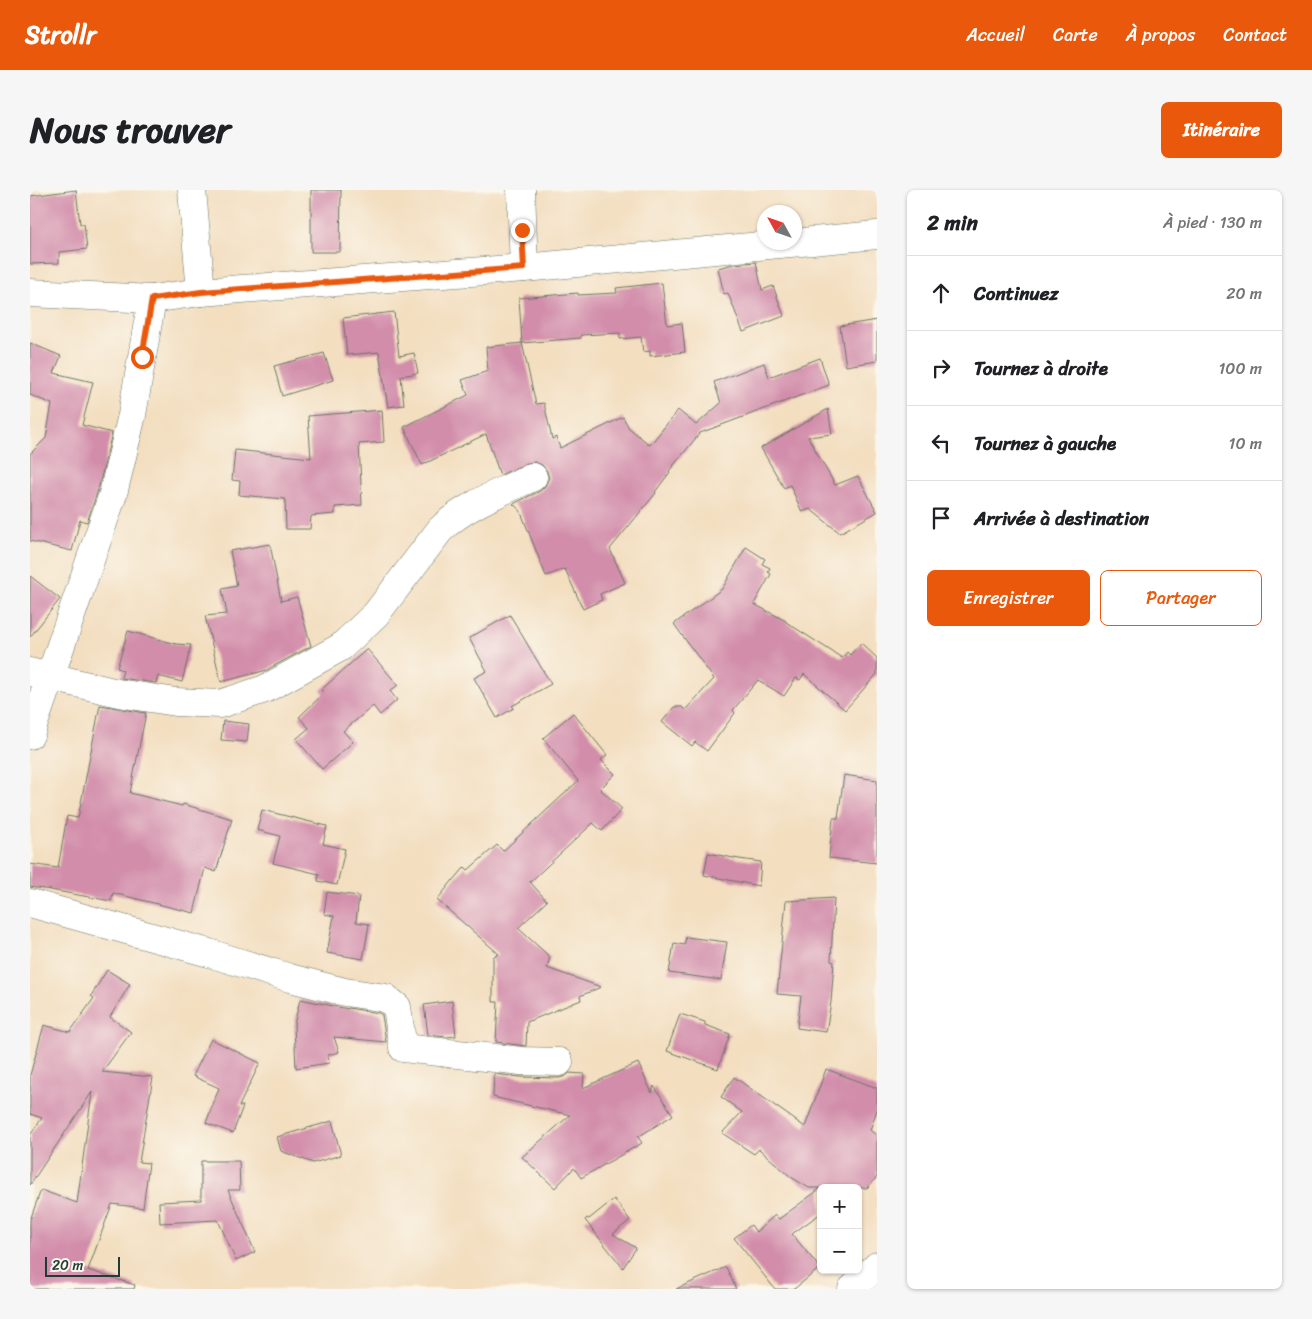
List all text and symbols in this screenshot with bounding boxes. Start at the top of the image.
text: Strollr [25,14,96,56]
text: Accueil [966,19,1025,51]
text: Carte [1053,19,1098,51]
text: À propos [1126,19,1195,51]
text: Contact [1223,19,1287,51]
text: Nous trouver [30,99,230,161]
button: Itinéraire [1161,102,1282,158]
text: 2 min [927,204,978,242]
north arrow [757,205,802,250]
text: À pied · 130 m [1163,208,1262,237]
route end [511,219,534,242]
text: Continuez [974,277,1059,310]
icon: ahead [927,279,955,307]
text: 20 m [1226,279,1262,308]
route start [131,346,154,369]
text: Tournez à droite [974,352,1108,385]
icon: right [927,354,955,382]
text: 100 m [1218,354,1262,383]
text: Tournez à gauche [974,427,1116,460]
icon: left [927,429,955,457]
text: 10 m [1229,429,1262,458]
text: Arrivée à destination [974,502,1149,535]
icon: arrive [927,504,955,532]
button: Enregistrer [927,570,1090,626]
button: Partager [1100,570,1262,626]
map controls [817,1184,862,1274]
button: + [817,1184,862,1229]
button: − [817,1229,862,1274]
text: 20 m [52,1253,83,1278]
scale bar [45,1254,120,1277]

